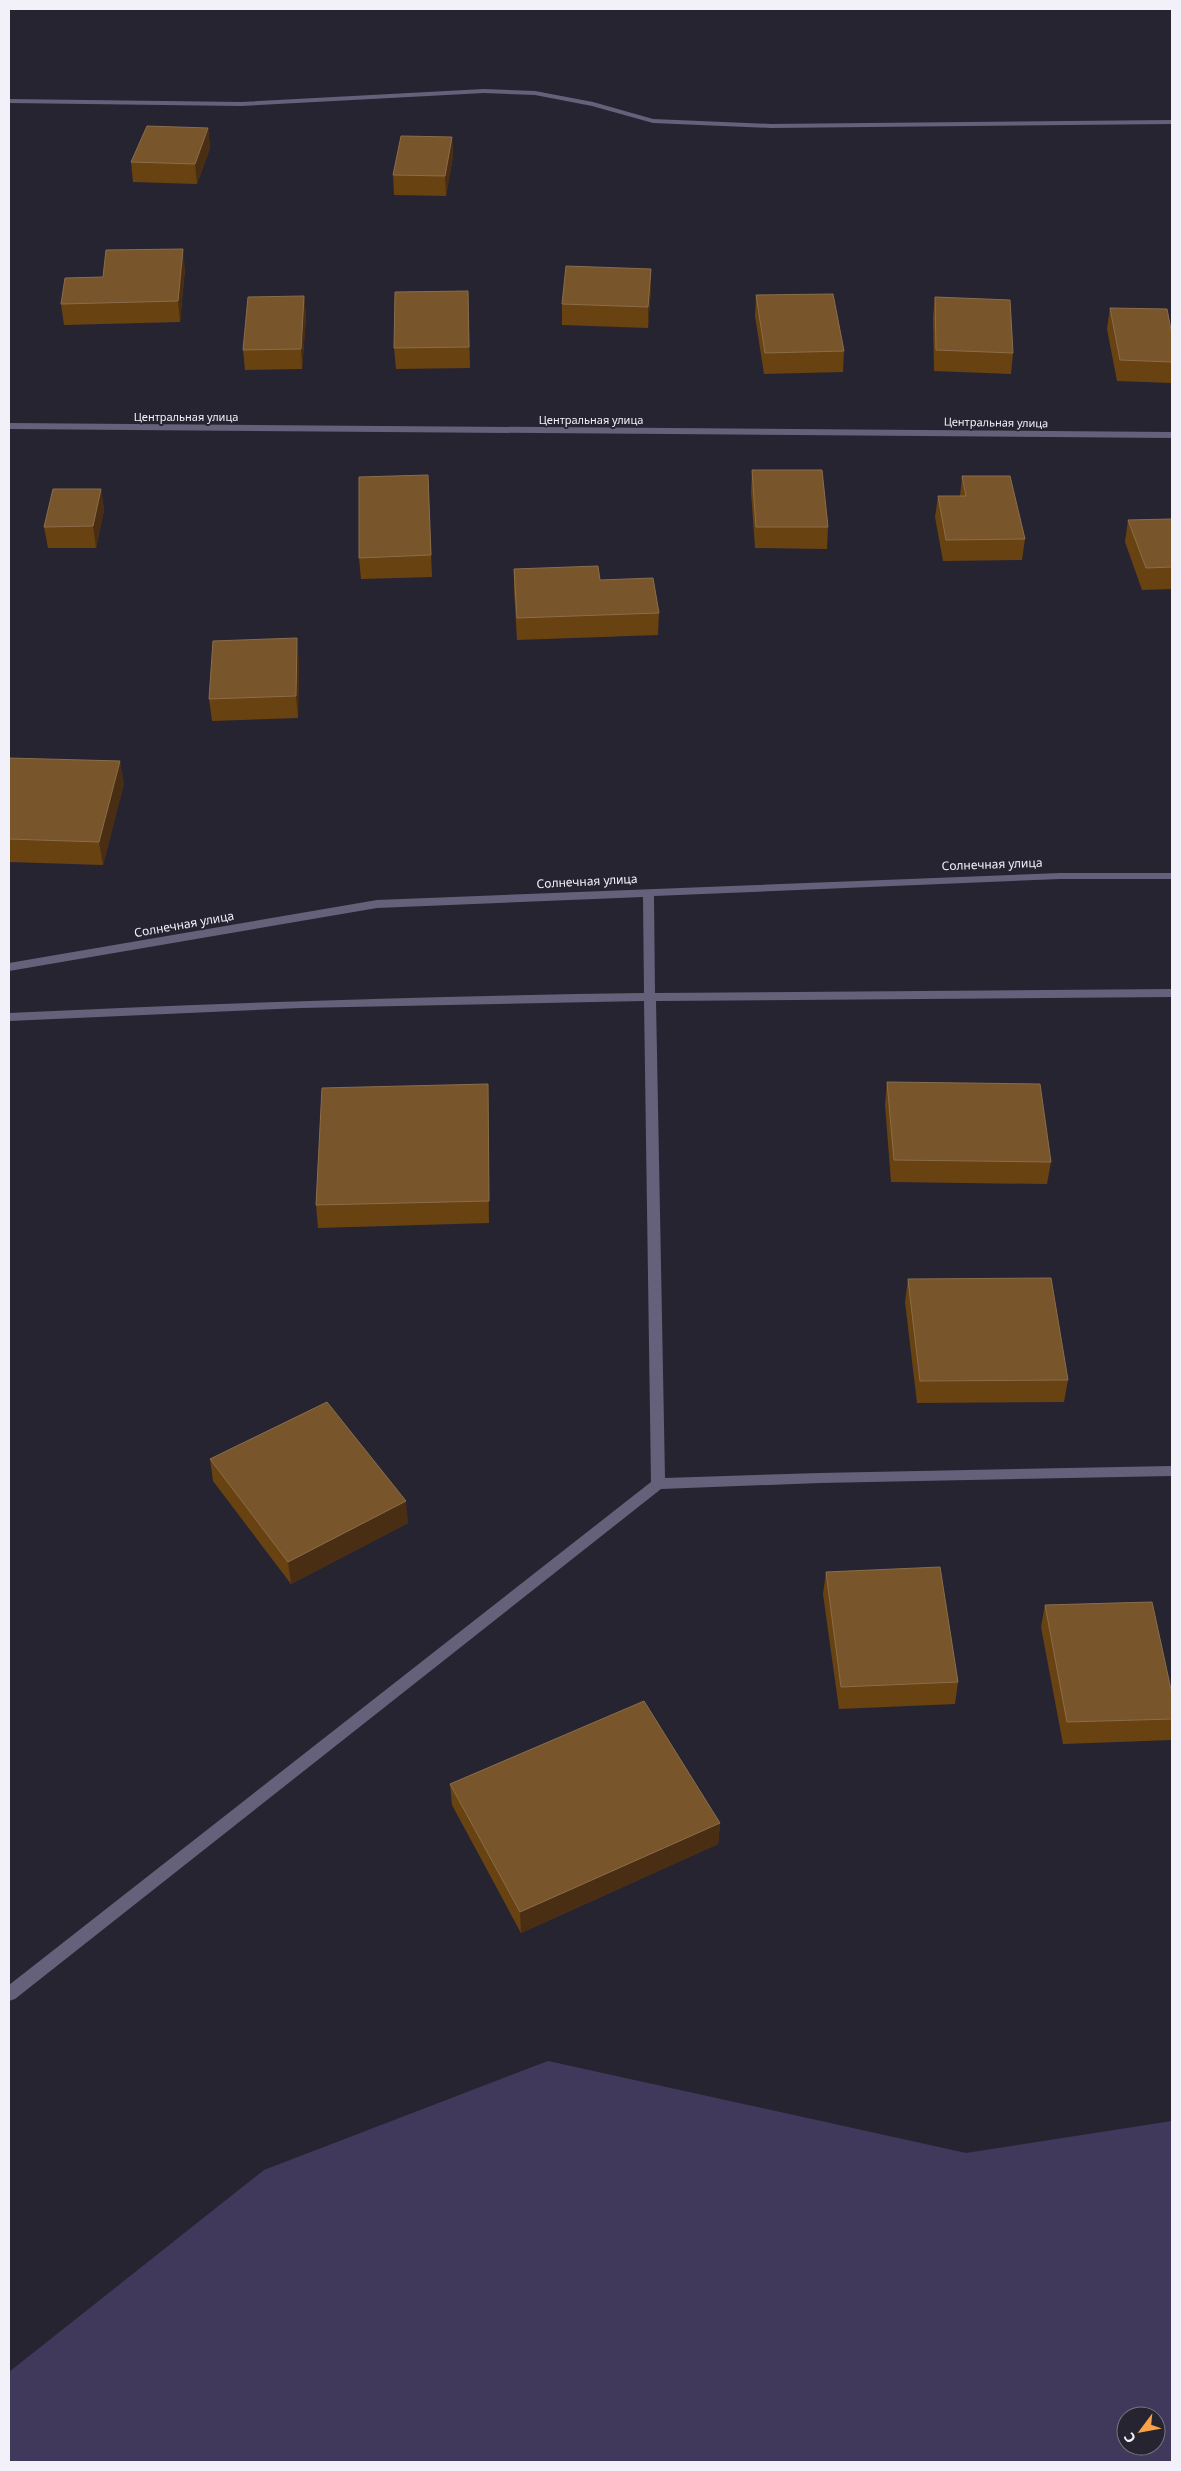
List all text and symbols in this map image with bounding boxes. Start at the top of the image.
street label: Центральная улица [134,409,238,424]
street label: Центральная улица [539,412,643,427]
street label: Центральная улица [944,414,1048,430]
street label: Солнечная улица [941,854,1043,874]
street label: Солнечная улица [536,870,638,892]
street label: Солнечная улица [133,907,235,941]
north arrow [1116,2406,1166,2456]
text: С [1119,2429,1140,2447]

